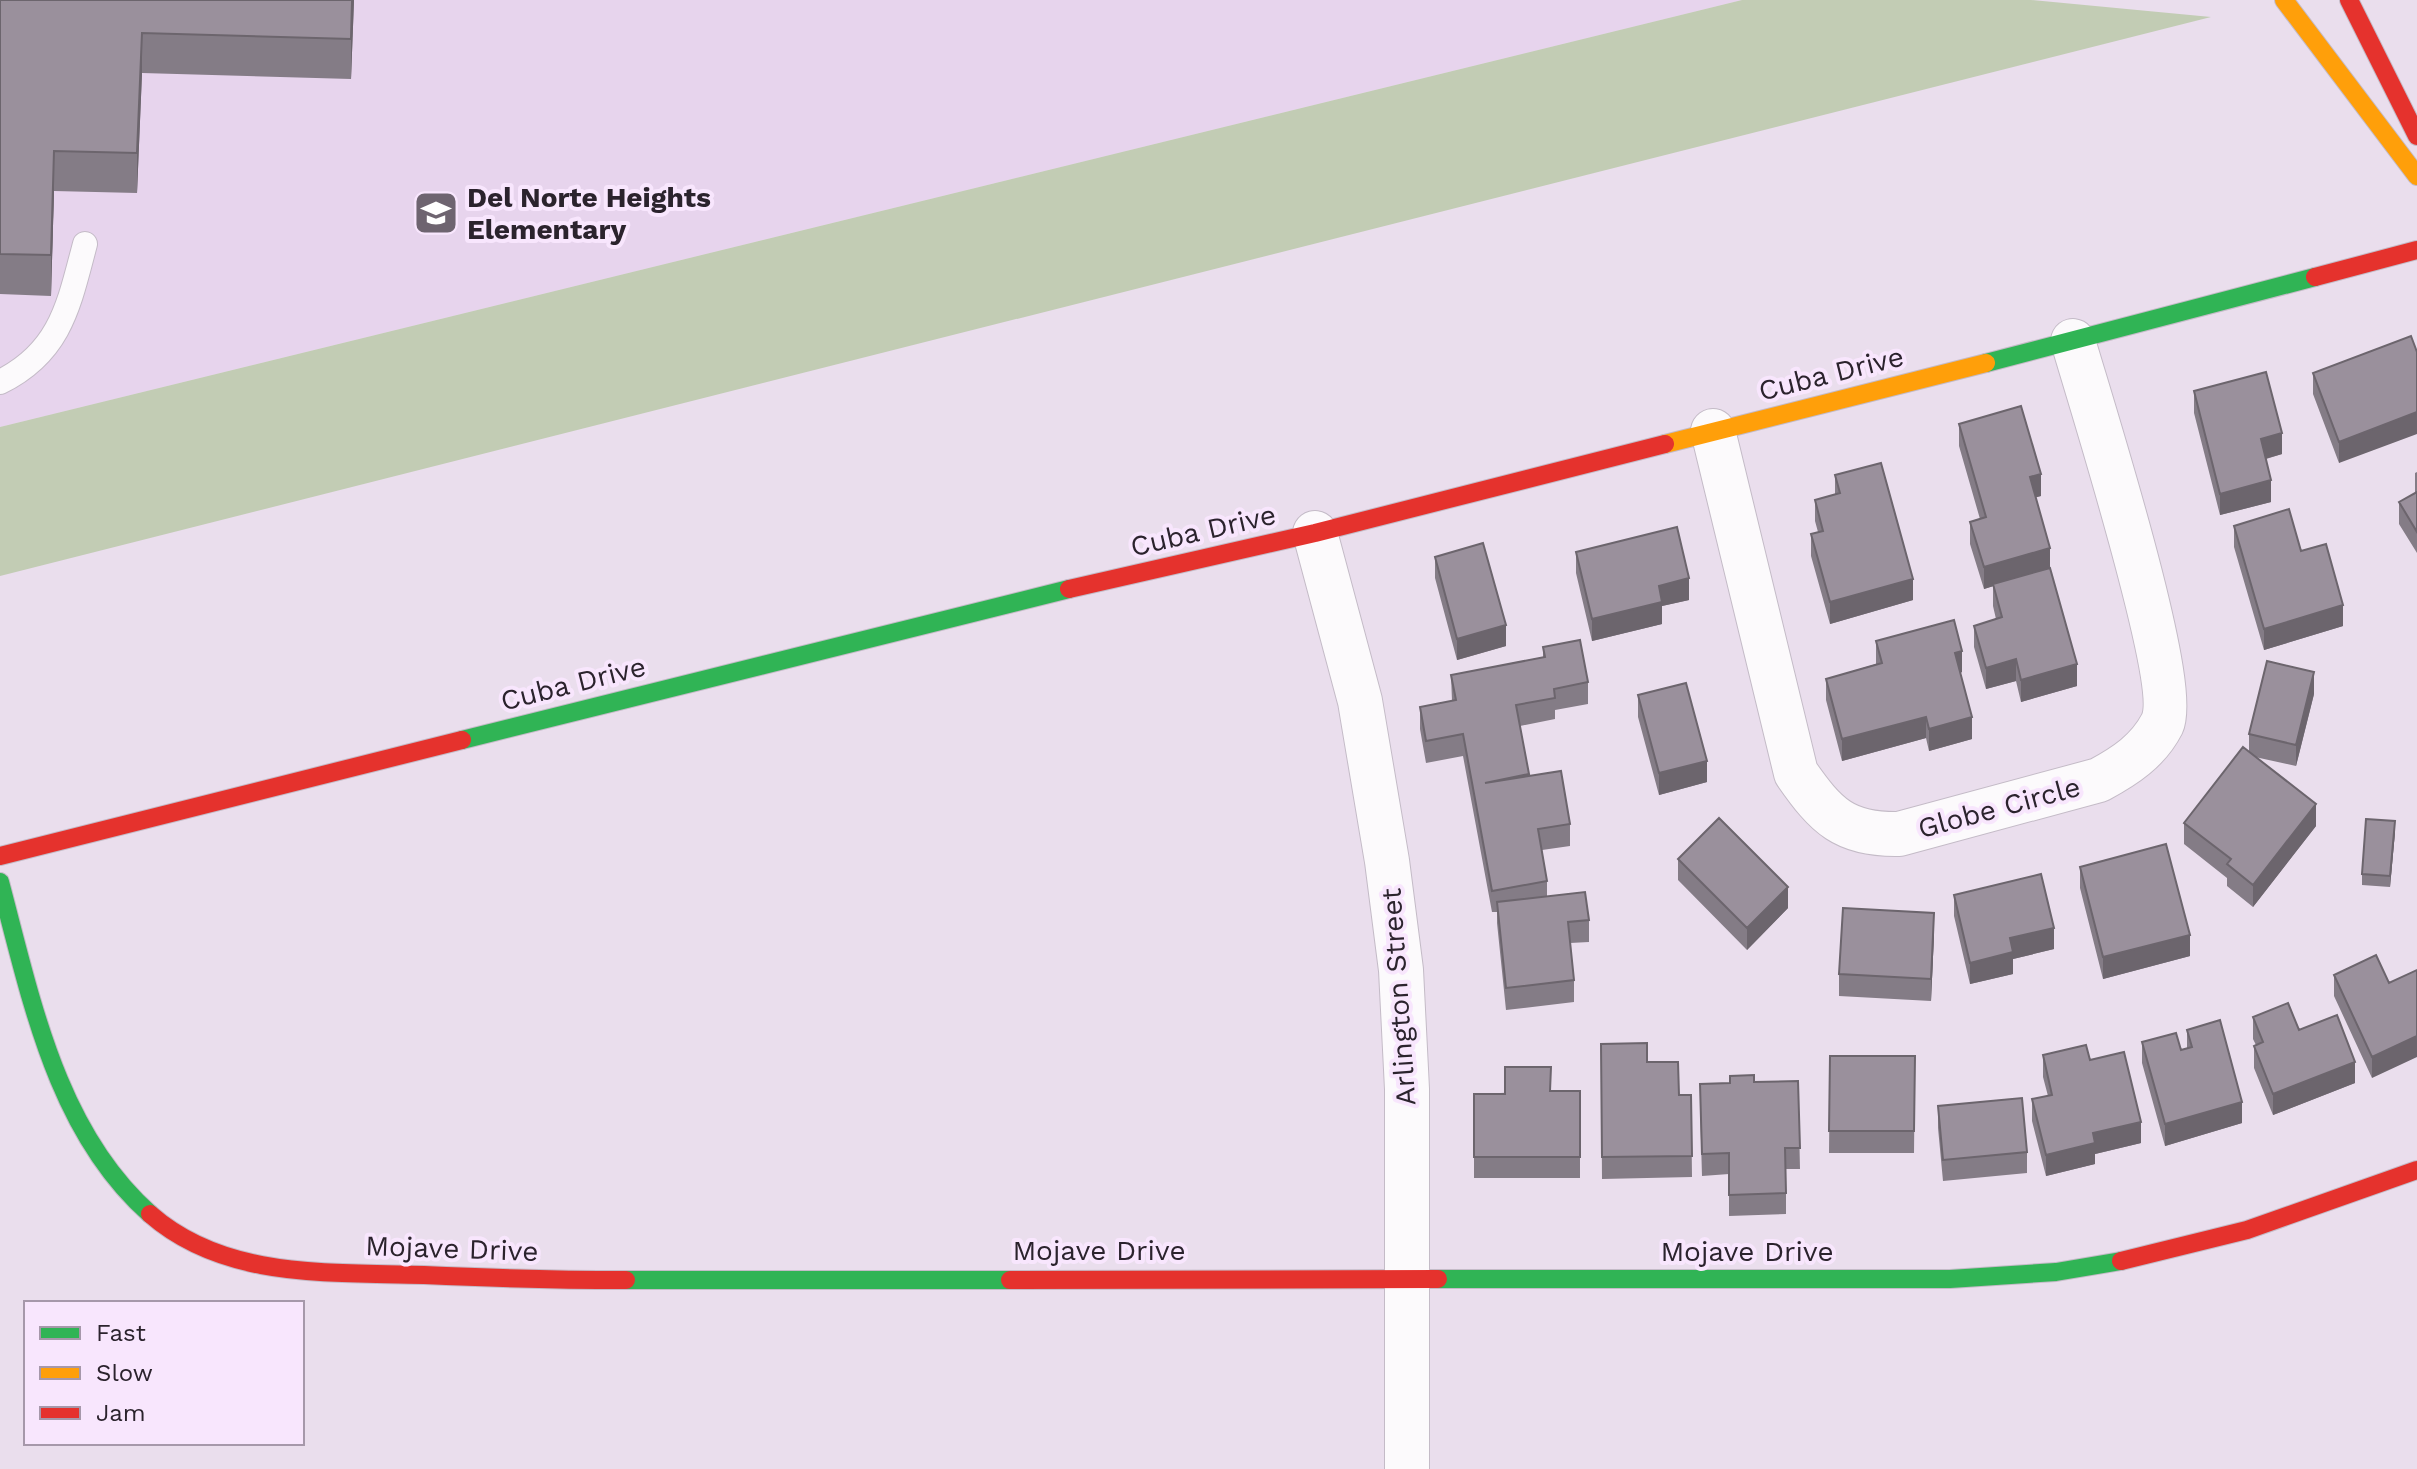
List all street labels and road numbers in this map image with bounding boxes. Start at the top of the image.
street label: Cuba Drive [1755,340,1907,407]
street label: Cuba Drive [1127,498,1279,563]
street label: Cuba Drive [497,650,649,717]
street label: Globe Circle [1914,770,2084,845]
street label: Arlington Street [1374,887,1423,1107]
street label: Mojave Drive [365,1229,539,1268]
street label: Mojave Drive [1012,1234,1186,1267]
street label: Mojave Drive [1660,1235,1834,1268]

